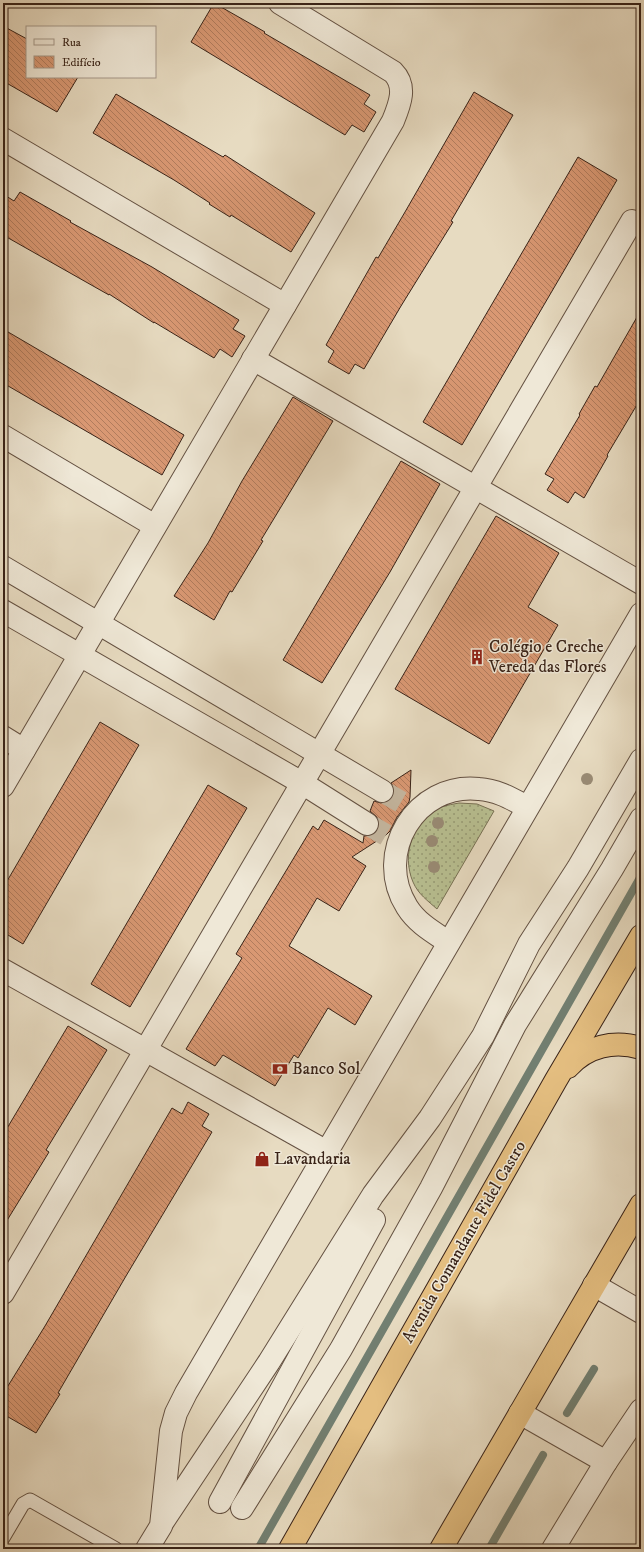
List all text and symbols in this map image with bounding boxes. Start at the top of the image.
legend [26,26,156,78]
text: Rua [62,35,82,50]
text: Edifício [62,55,101,70]
place label: Colégio e Creche Vereda das Flores [488,636,607,678]
building icon: Colégio e Creche Vereda das Flores [468,648,486,666]
place label: Banco Sol [292,1058,360,1080]
bank icon: Banco Sol [271,1060,289,1078]
street label: Avenida Comandante Fidel Castro [397,1137,531,1347]
place label: Lavandaria [274,1148,351,1170]
shop icon: Lavandaria [253,1150,271,1168]

